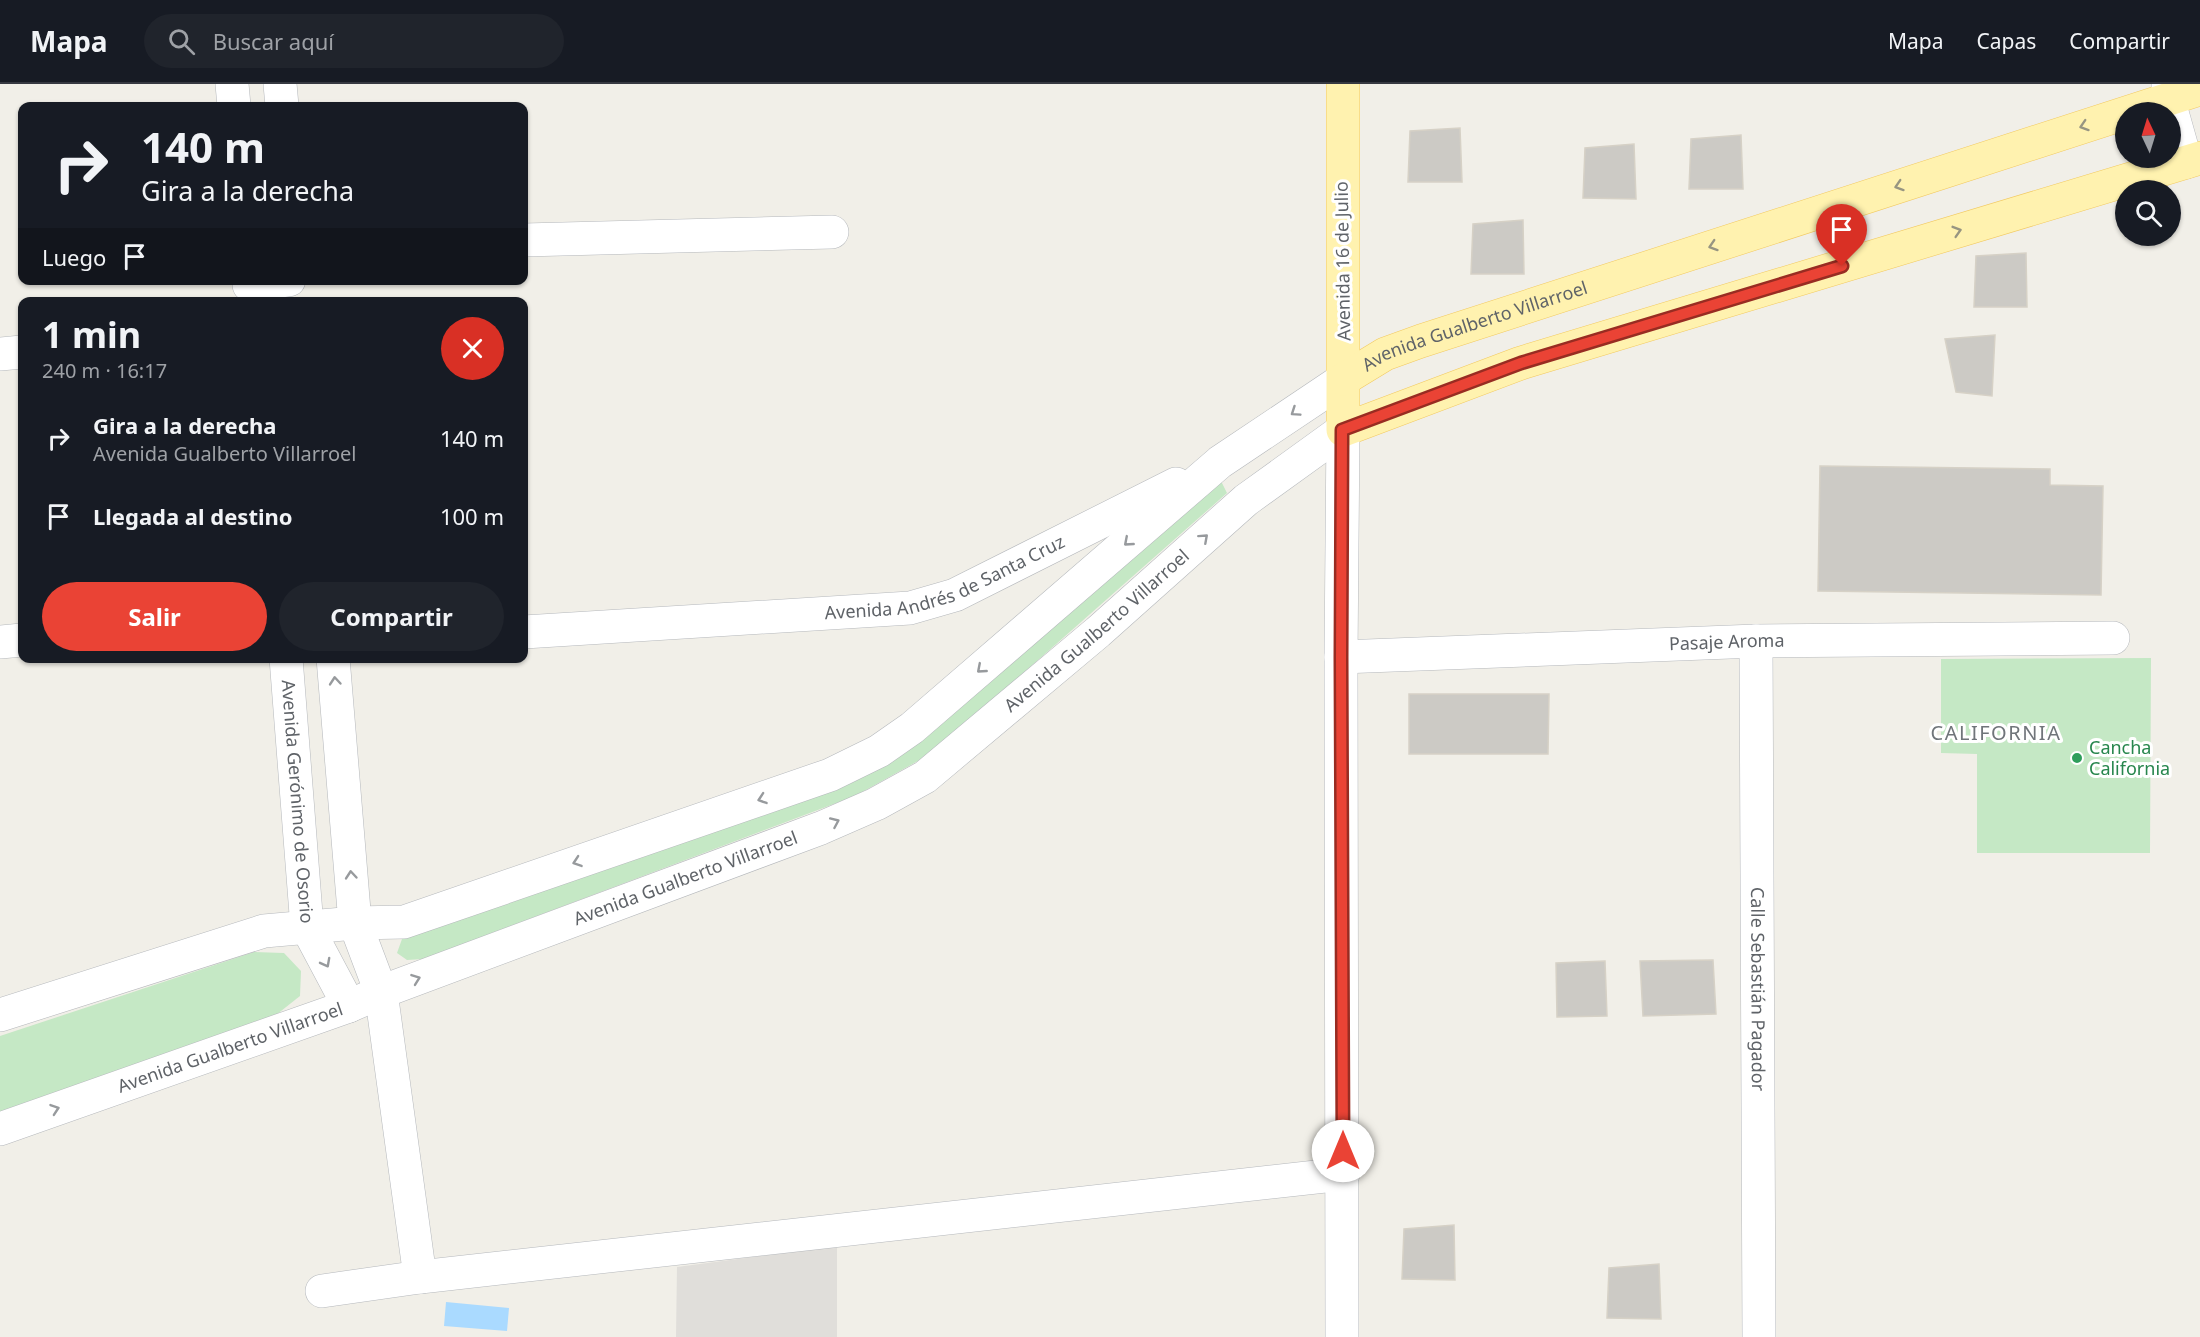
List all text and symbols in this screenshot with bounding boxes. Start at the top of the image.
search box [144,14,564,68]
text: Mapa [30,22,108,60]
icon: search [165,25,198,58]
text: Buscar aquí [213,26,334,56]
text: Mapa [1888,27,1944,55]
text: Capas [1977,27,2036,55]
text: Compartir [2069,27,2170,55]
north arrow [2115,102,2181,168]
map controls [2115,102,2181,246]
text: 140 m [141,118,265,175]
one-way arrow [2079,118,2090,131]
icon: right [42,126,120,204]
text: Gira a la derecha [141,172,354,209]
one-way arrow [1894,179,1905,191]
button: search [2115,180,2181,246]
street label: Avenida 16 de Julio [1329,181,1355,341]
pin [1816,204,1867,266]
icon: arrive [1825,213,1858,246]
one-way arrow [1951,226,1962,238]
one-way arrow [1708,239,1719,251]
icon: arrive [118,240,151,273]
text: Luego [42,242,106,272]
street label: Avenida Gualberto Villarroel [1357,275,1590,376]
text: 1 min [42,310,141,359]
button: close [441,317,504,380]
text: 240 m · 16:17 [42,357,167,384]
one-way arrow [1291,405,1302,416]
text: Gira a la derecha [93,410,277,440]
icon: right [42,422,75,455]
text: 140 m [440,423,504,453]
text: Avenida Gualberto Villarroel [93,440,356,467]
icon: arrive [42,500,75,533]
text: Llegada al destino [93,501,293,531]
text: 100 m [440,501,504,531]
street label: Avenida Andrés de Santa Cruz [824,529,1068,624]
one-way arrow [1124,534,1135,545]
one-way arrow [1197,534,1207,545]
street label: Avenida Gualberto Villarroel [999,543,1194,717]
button: Salir [42,582,267,651]
button: Compartir [279,582,504,651]
street label: Pasaje Aroma [1668,628,1785,655]
one-way arrow [977,662,988,673]
one-way arrow [329,676,342,685]
street label: Avenida Gerónimo de Osorio [277,679,320,924]
district label: CALIFORNIA [1931,719,2061,746]
place label: Cancha California [2089,735,2170,780]
marker: Cancha California [2070,751,2084,765]
one-way arrow [757,792,768,804]
one-way arrow [828,817,839,829]
street label: Avenida Gualberto Villarroel [570,825,801,930]
one-way arrow [572,855,583,868]
one-way arrow [345,871,358,880]
street label: Calle Sebastián Pagador [1746,887,1771,1092]
one-way arrow [319,957,330,968]
one-way arrow [410,974,421,986]
street label: Avenida Gualberto Villarroel [114,996,346,1098]
one-way arrow [49,1104,60,1117]
position arrow [1311,1119,1375,1183]

